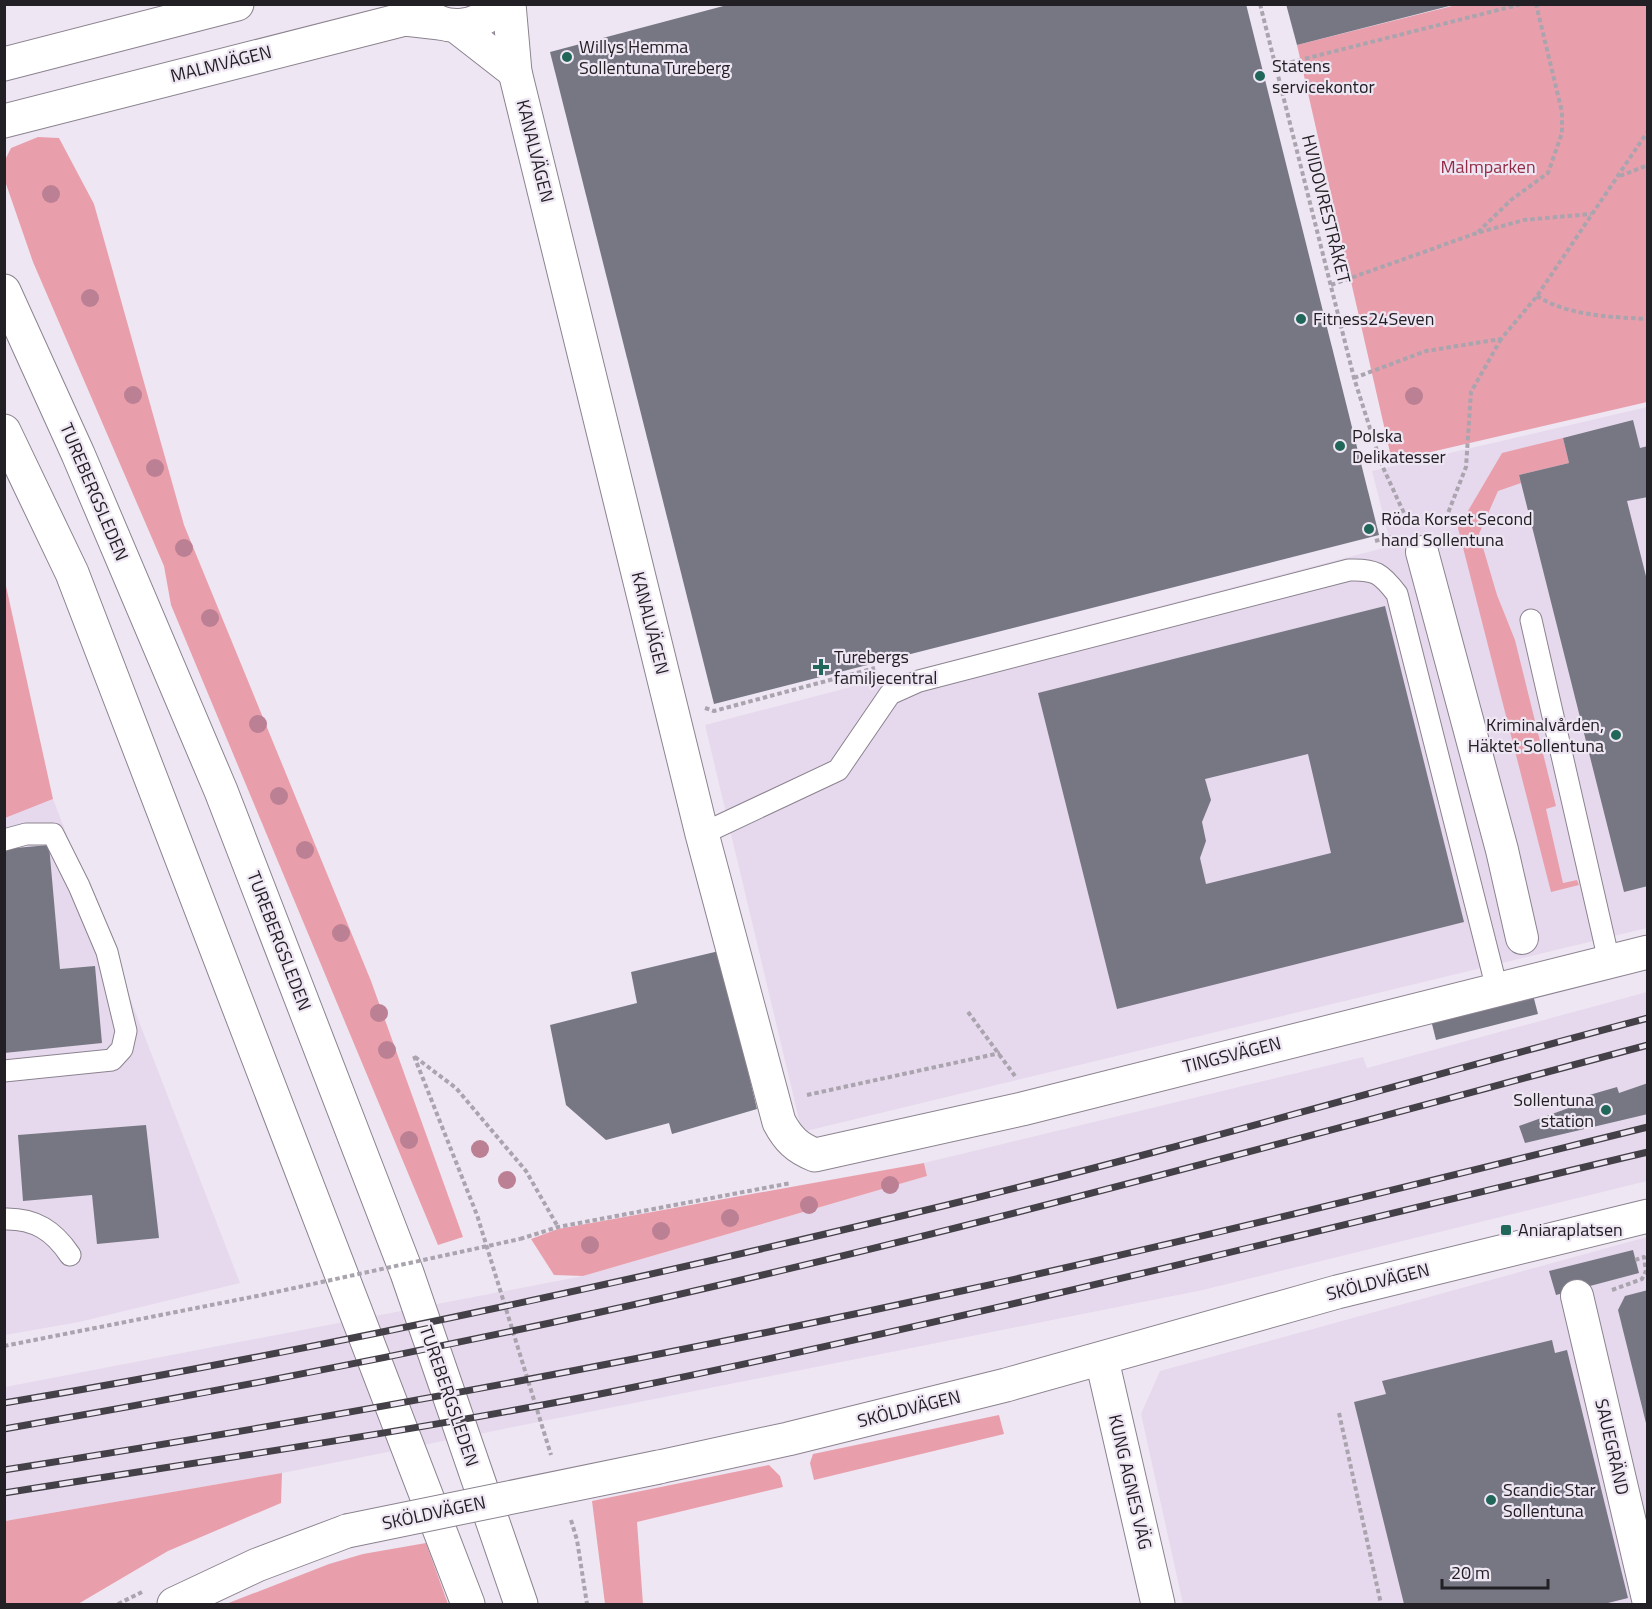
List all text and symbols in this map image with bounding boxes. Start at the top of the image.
place label: Willys Hemma Sollentuna Tureberg [579,33,730,81]
street label: MALMVÄGEN [167,38,274,89]
marker: Willys Hemma Sollentuna Tureberg [560,50,574,64]
place label: Statens servicekontor [1272,52,1375,100]
marker: Statens servicekontor [1253,69,1267,83]
street label: KANALVÄGEN [510,97,561,205]
street label: HVIDOVRESTRÅKET [1295,132,1358,287]
park label: Malmparken [1440,153,1536,180]
place label: Fitness24Seven [1313,305,1434,332]
marker: Fitness24Seven [1294,312,1308,326]
street label: TUREBERGSLEDEN [53,419,136,565]
place label: Polska Delikatesser [1352,422,1446,470]
marker: Polska Delikatesser [1333,439,1347,453]
place label: Röda Korset Second hand Sollentuna [1381,505,1533,553]
marker: Röda Korset Second hand Sollentuna [1362,522,1376,536]
street label: KANALVÄGEN [625,569,676,677]
place label: Turebergs familjecentral [834,643,937,691]
marker: Turebergs familjecentral [812,658,830,676]
place label: Kriminalvården, Häktet Sollentuna [1468,711,1604,759]
marker: Kriminalvården, Häktet Sollentuna [1609,728,1623,742]
street label: TUREBERGSLEDEN [240,867,318,1014]
street label: TINGSVÄGEN [1180,1029,1284,1080]
place label: Sollentuna station [1513,1086,1594,1134]
marker: Sollentuna station [1599,1103,1613,1117]
place label: Aniaraplatsen [1518,1216,1623,1243]
marker: Aniaraplatsen [1499,1223,1513,1237]
street label: SKÖLDVÄGEN [1324,1256,1432,1307]
street label: TUREBERGSLEDEN [413,1322,486,1470]
street label: SKÖLDVÄGEN [855,1383,963,1434]
street label: SAUEGRÄND [1588,1396,1637,1498]
street label: KUNG AGNES VÄG [1102,1412,1159,1552]
place label: Scandic Star Sollentuna [1503,1476,1596,1524]
street label: SKÖLDVÄGEN [380,1488,488,1537]
marker: Scandic Star Sollentuna [1484,1493,1498,1507]
scale bar [1442,1552,1548,1590]
text: 20 m [1451,1559,1490,1586]

